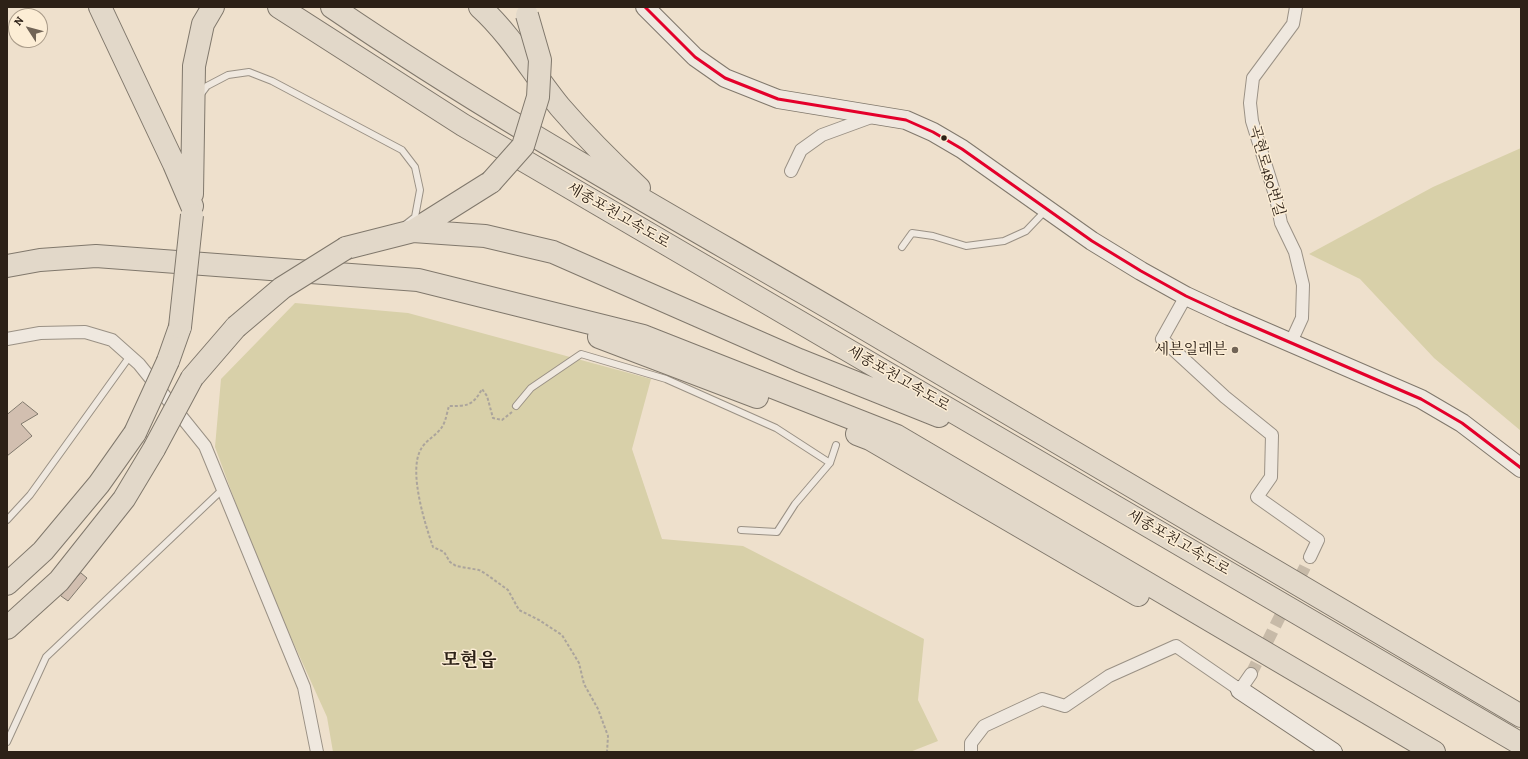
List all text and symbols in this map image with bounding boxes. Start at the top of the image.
north arrow [8,8,48,48]
text: N [10,14,27,29]
street label: 곡현로480번길 [1244,123,1288,219]
unlabelled marker [939,133,949,143]
street label: 세종포천고속도로 [563,179,673,253]
place label: 세븐일레븐 [1155,341,1227,359]
street label: 세종포천고속도로 [843,342,953,416]
marker: 세븐일레븐 [1230,345,1240,355]
street label: 세종포천고속도로 [1123,506,1233,580]
district label: 모현읍 [441,650,497,672]

